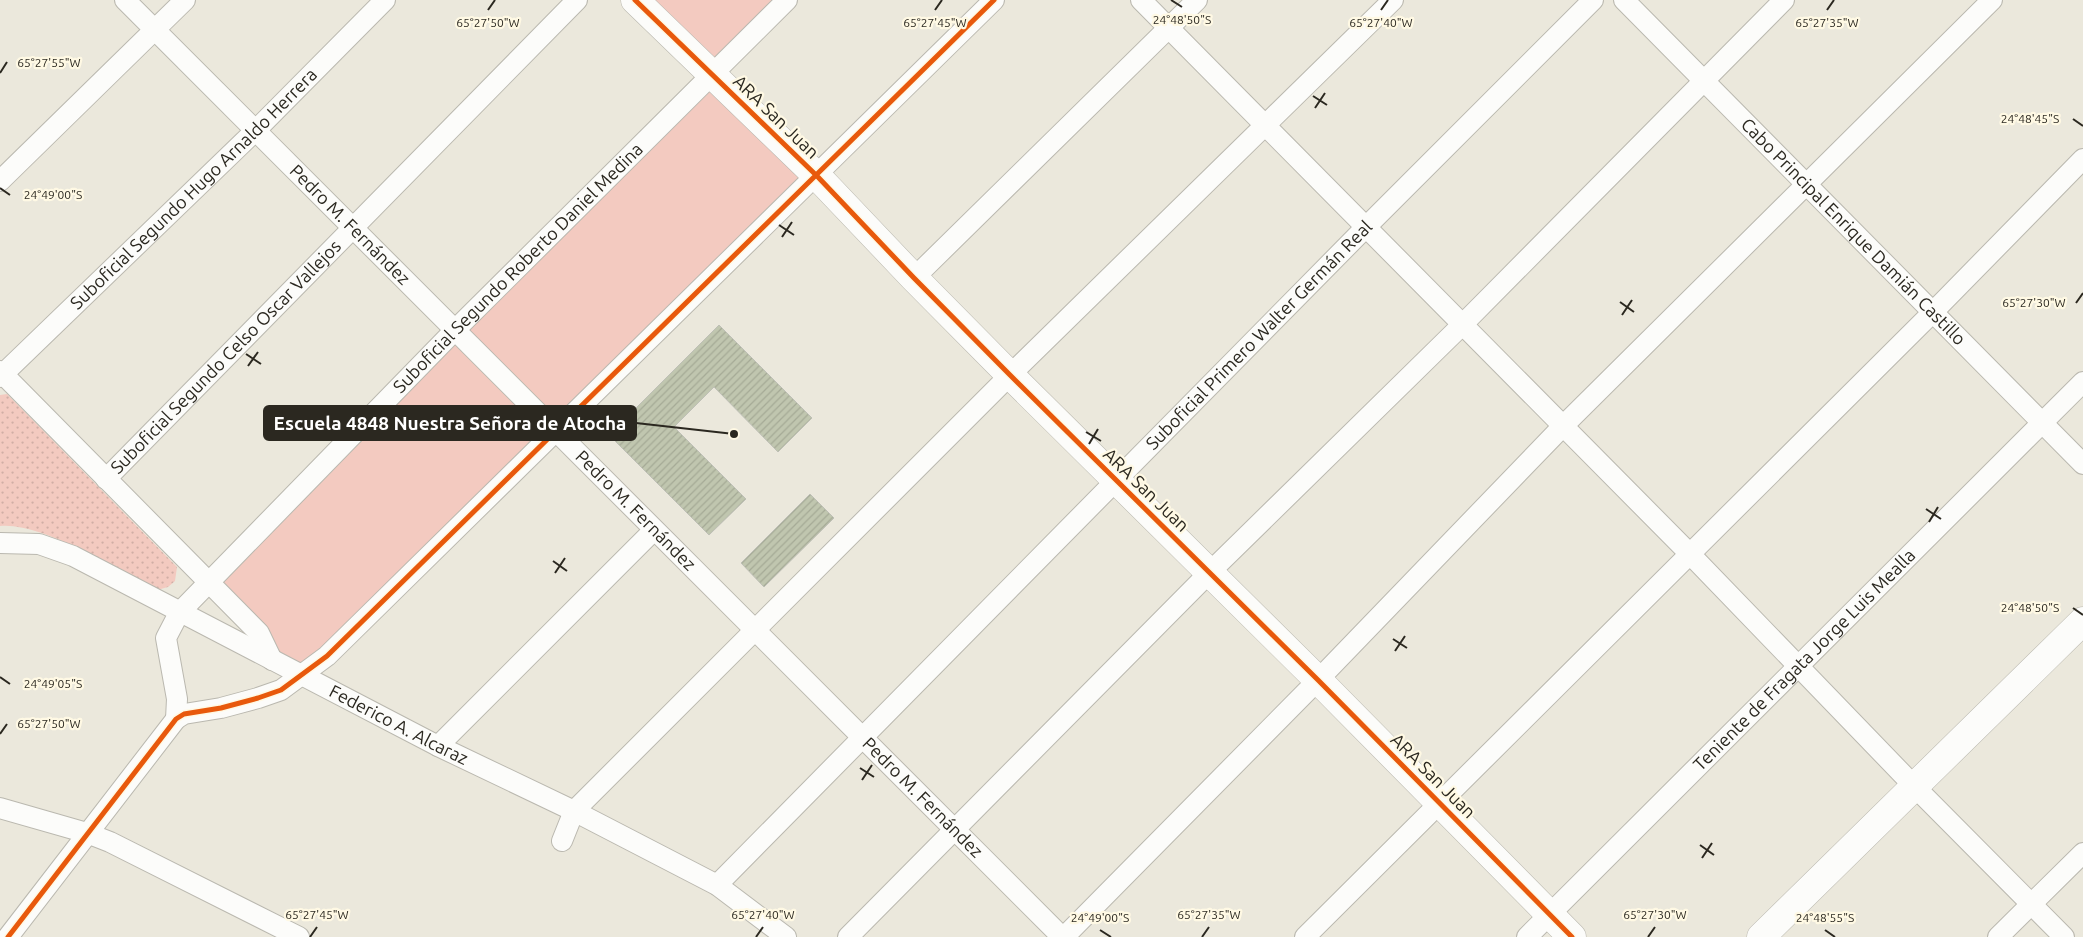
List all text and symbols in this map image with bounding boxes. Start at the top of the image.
text: 24°48'50"S [1153,13,1211,26]
text: 65°27'50"W [456,16,520,29]
text: 65°27'45"W [903,16,967,29]
text: 65°27'40"W [1349,16,1413,29]
text: 65°27'35"W [1795,16,1859,29]
text: 65°27'55"W [17,56,81,69]
street label: Suboficial Segundo Hugo Arnaldo Herrera [66,64,320,313]
street label: ARA San Juan [730,71,824,162]
text: 24°48'45"S [2001,112,2059,125]
street label: Cabo Principal Enrique Damián Castillo [1738,114,1970,349]
street label: Suboficial Segundo Roberto Daniel Medina [389,138,646,396]
street label: Pedro M. Fernández [286,160,415,288]
text: 24°49'00"S [24,188,82,201]
street label: Suboficial Primero Walter Germán Real [1141,216,1376,453]
street label: Suboficial Segundo Celso Oscar Vallejos [106,235,344,477]
text: 65°27'30"W [2002,296,2066,309]
callout: Escuela 4848 Nuestra Señora de Atocha [264,406,636,440]
text: Escuela 4848 Nuestra Señora de Atocha [274,412,626,434]
street label: ARA San Juan [1100,444,1194,535]
street label: Pedro M. Fernández [572,446,700,574]
street label: Teniente de Fragata Jorge Luis Mealla [1689,545,1919,774]
text: 24°48'50"S [2001,601,2059,614]
text: 24°49'05"S [24,677,82,690]
street label: Federico A. Alcaraz [326,680,472,768]
text: 65°27'50"W [17,717,81,730]
street label: ARA San Juan [1387,729,1480,822]
street label: Pedro M. Fernández [859,733,987,861]
text: 65°27'45"W [285,908,349,921]
text: 65°27'40"W [731,908,795,921]
text: 65°27'35"W [1177,908,1241,921]
text: 65°27'30"W [1623,908,1687,921]
text: 24°49'00"S [1071,911,1129,924]
text: 24°48'55"S [1796,911,1854,924]

